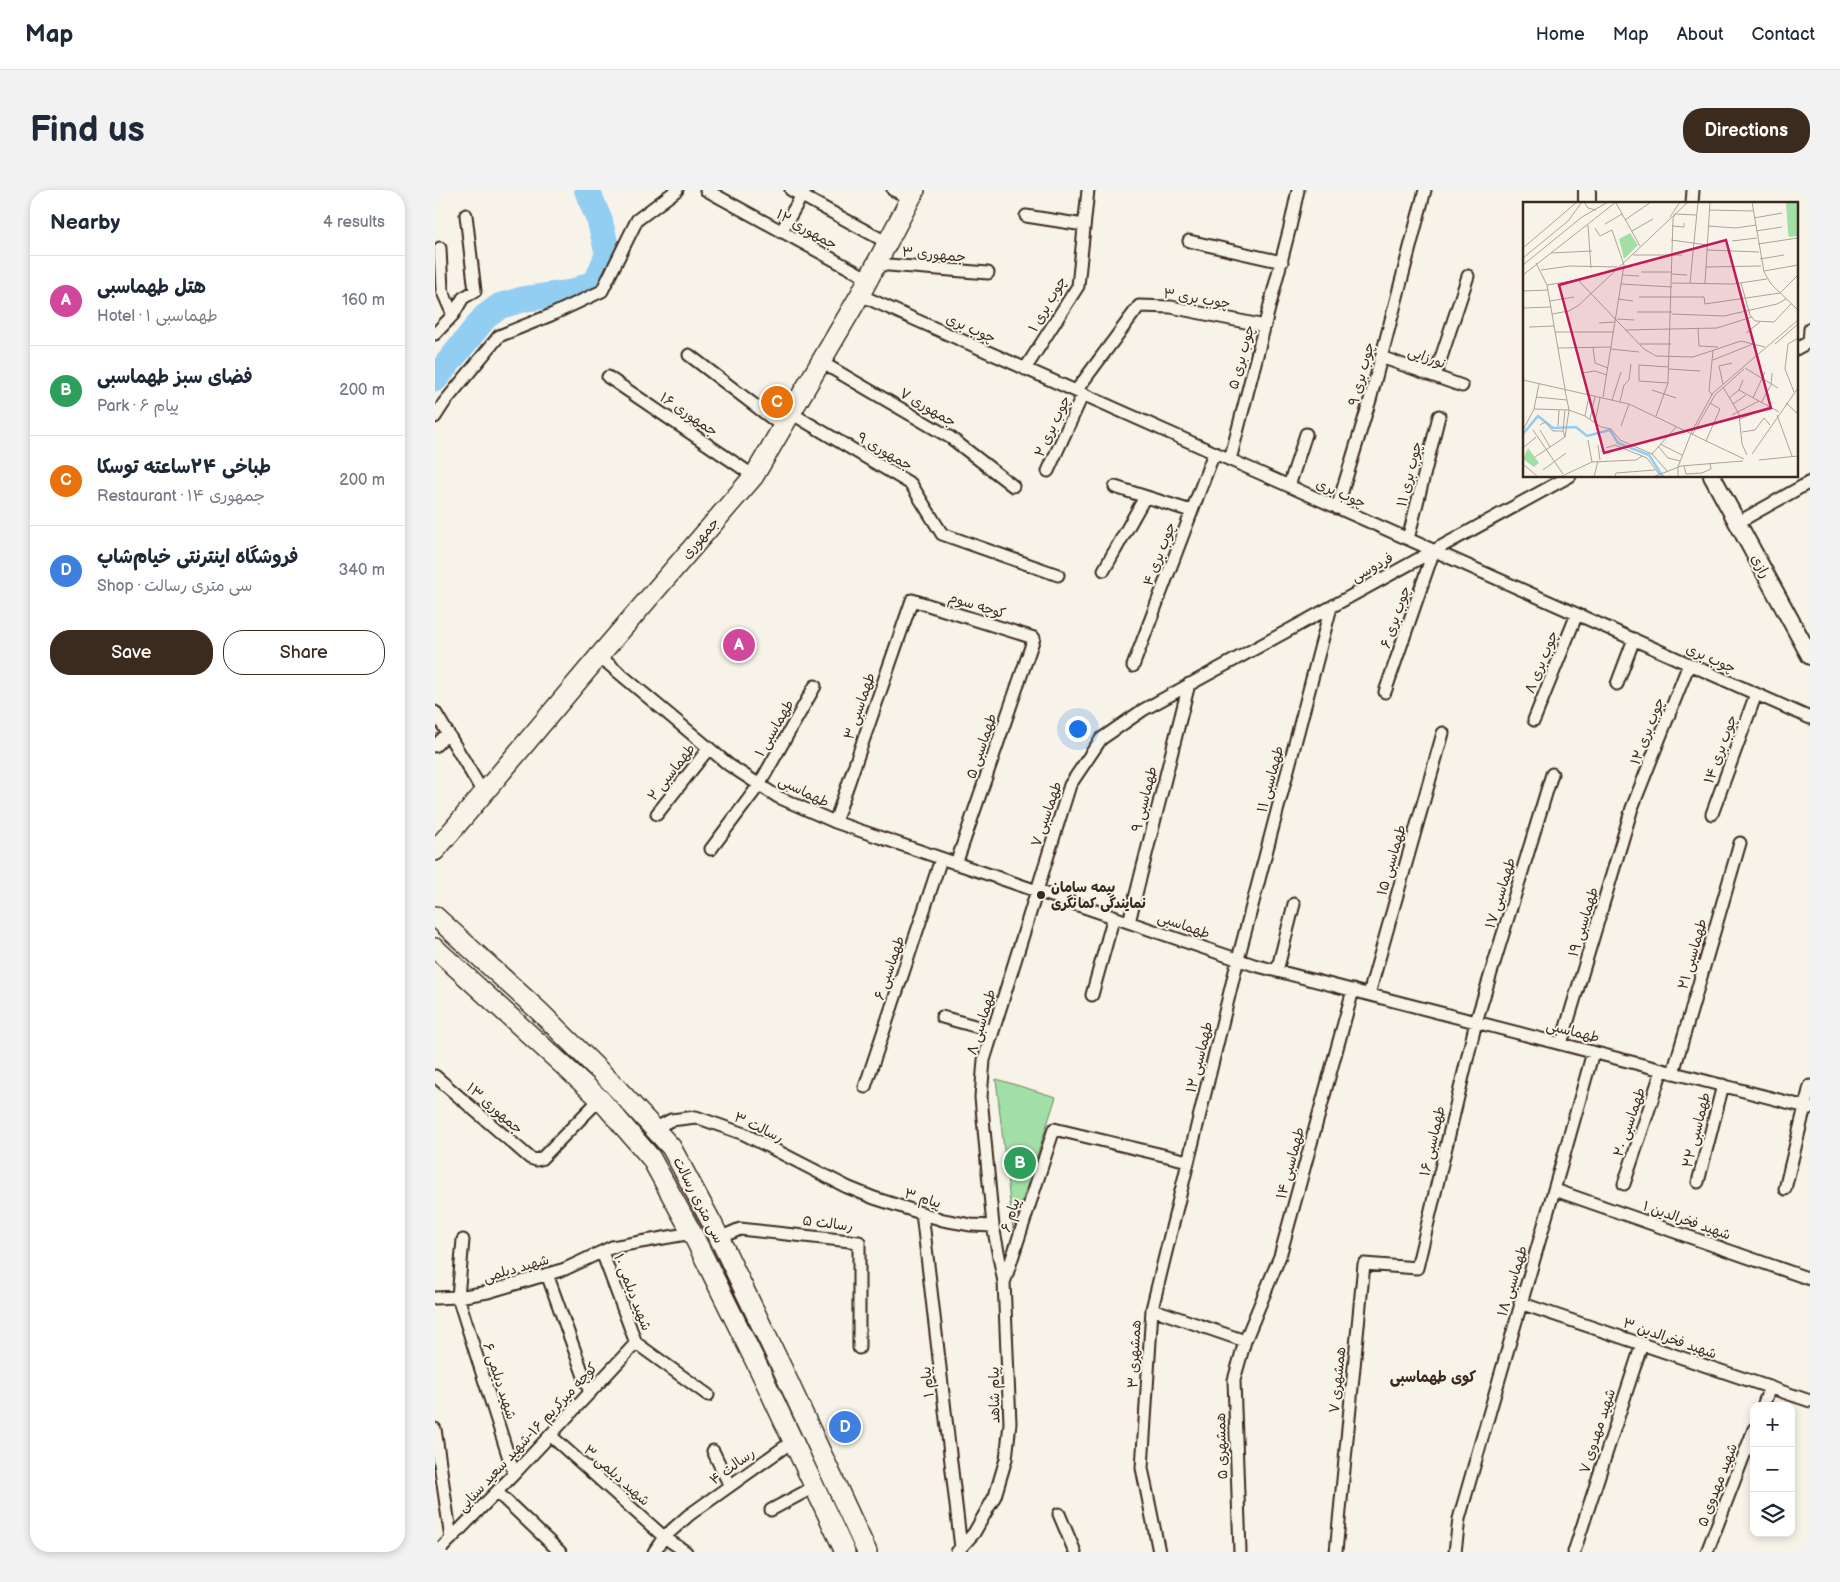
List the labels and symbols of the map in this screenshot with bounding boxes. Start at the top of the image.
inset map [1523,202,1797,478]
street label: ۱۲ جمهوری [773,206,840,254]
street label: ۳ جمهوری [901,243,967,267]
street label: ۱ چوب بری [1025,273,1071,336]
street label: ۳ چوب بری [1162,285,1232,313]
street label: چوب بری [943,310,998,348]
street label: ۵ چوب بری [1225,323,1259,391]
street label: ۹ چوب بری [1345,340,1379,408]
street label: نورزایی [1406,343,1448,372]
pin: C [761,383,793,421]
street label: ۷ جمهوری [896,384,959,431]
street label: ۱۶ جمهوری [656,389,721,441]
street label: ۲ چوب بری [1031,393,1075,460]
street label: ۹ جمهوری [853,429,916,475]
street label: ۱۱ چوب بری [1393,440,1427,509]
street label: چوب بری [1313,475,1368,513]
street label: جمهوری [678,514,724,563]
street label: ۴ چوب بری [1140,520,1180,589]
street label: فردوسی [1348,549,1396,586]
street label: رازی [1747,551,1774,581]
street label: ۶ چوب بری [1377,584,1415,651]
street label: کوچه سوم [945,589,1007,625]
pin: A [723,626,755,664]
street label: ۸ چوب بری [1521,628,1563,696]
street label: چوب بری [1683,640,1738,678]
street label: ۳ طهماسبی [840,671,879,742]
street label: ۱۲ چوب بری [1627,695,1669,768]
street label: ۱ طهماسبی [751,697,798,760]
street label: ۵ طهماسبی [962,711,1001,781]
street label: ۱۴ چوب بری [1700,712,1742,786]
your location [1065,716,1091,742]
street label: ۲ طهماسبی [644,740,699,804]
street label: ۱۱ طهماسبی [1253,744,1288,814]
street label: ۹ طهماسبی [1128,765,1161,834]
street label: طهماسبی [776,772,832,811]
street label: ۷ طهماسبی [1027,779,1066,849]
street label: ۱۵ طهماسبی [1373,823,1410,897]
street label: ۱۷ طهماسبی [1482,856,1519,931]
place label: بیمه سامان نمایندگی کمانگری [1051,879,1146,912]
street label: ۱۹ طهماسبی [1565,885,1602,959]
marker: بیمه سامان نمایندگی کمانگری [1035,889,1047,901]
street label: طهماسبی [1155,909,1212,942]
street label: ۲۱ طهماسبی [1674,917,1711,991]
street label: ۶ طهماسبی [871,934,908,1002]
street label: ۸ طهماسبی [963,987,1000,1057]
street label: طهماسبی [1544,1017,1601,1046]
street label: ۱۲ طهماسبی [1182,1020,1217,1094]
street label: ۱۳ جمهوری [462,1079,526,1138]
street label: ۲۰ طهماسبی [1610,1085,1649,1159]
street label: ۲۲ طهماسبی [1679,1091,1714,1170]
street label: ۱۶ طهماسبی [1416,1104,1449,1178]
street label: ۳ رسالت [731,1109,786,1146]
street label: ۱۴ طهماسبی [1273,1125,1308,1201]
pin: B [1004,1144,1036,1182]
street label: سی متری رسالت [670,1154,728,1246]
street label: ۳ پیام [902,1185,943,1214]
street label: ۶ پیام [997,1196,1026,1235]
street label: ۱ شهید فخرالدین [1641,1197,1733,1243]
street label: ۵ رسالت [802,1212,854,1235]
street label: ۱۸ طهماسبی [1494,1244,1531,1319]
street label: شهید دیلمی [481,1251,551,1286]
street label: ۱۰ شهید دیلمی [610,1251,655,1333]
street label: ۳ شهید فخرالدین [1621,1314,1719,1362]
street label: ۳ همشهری [1124,1319,1145,1389]
street label: ۶ شهید دیلمی [479,1341,520,1422]
street label: ۷ همشهری [1326,1346,1349,1414]
street label: کوچه میرکریم ۱۶-شهید سعید سنایی [454,1359,603,1517]
street label: ۱ پیام [917,1365,940,1398]
street label: پیام شاهد [986,1366,1005,1424]
district label: کوی طهماسبی [1390,1368,1476,1387]
street label: ۷ شهید مهدوی [1576,1387,1619,1476]
pin: D [829,1408,861,1446]
street label: ۵ همشهری [1212,1412,1231,1480]
street label: شهید دیلمی ۳ [580,1441,653,1509]
street label: ۵ شهید مهدوی [1694,1441,1741,1529]
street label: ۴ رسالت [706,1444,758,1489]

